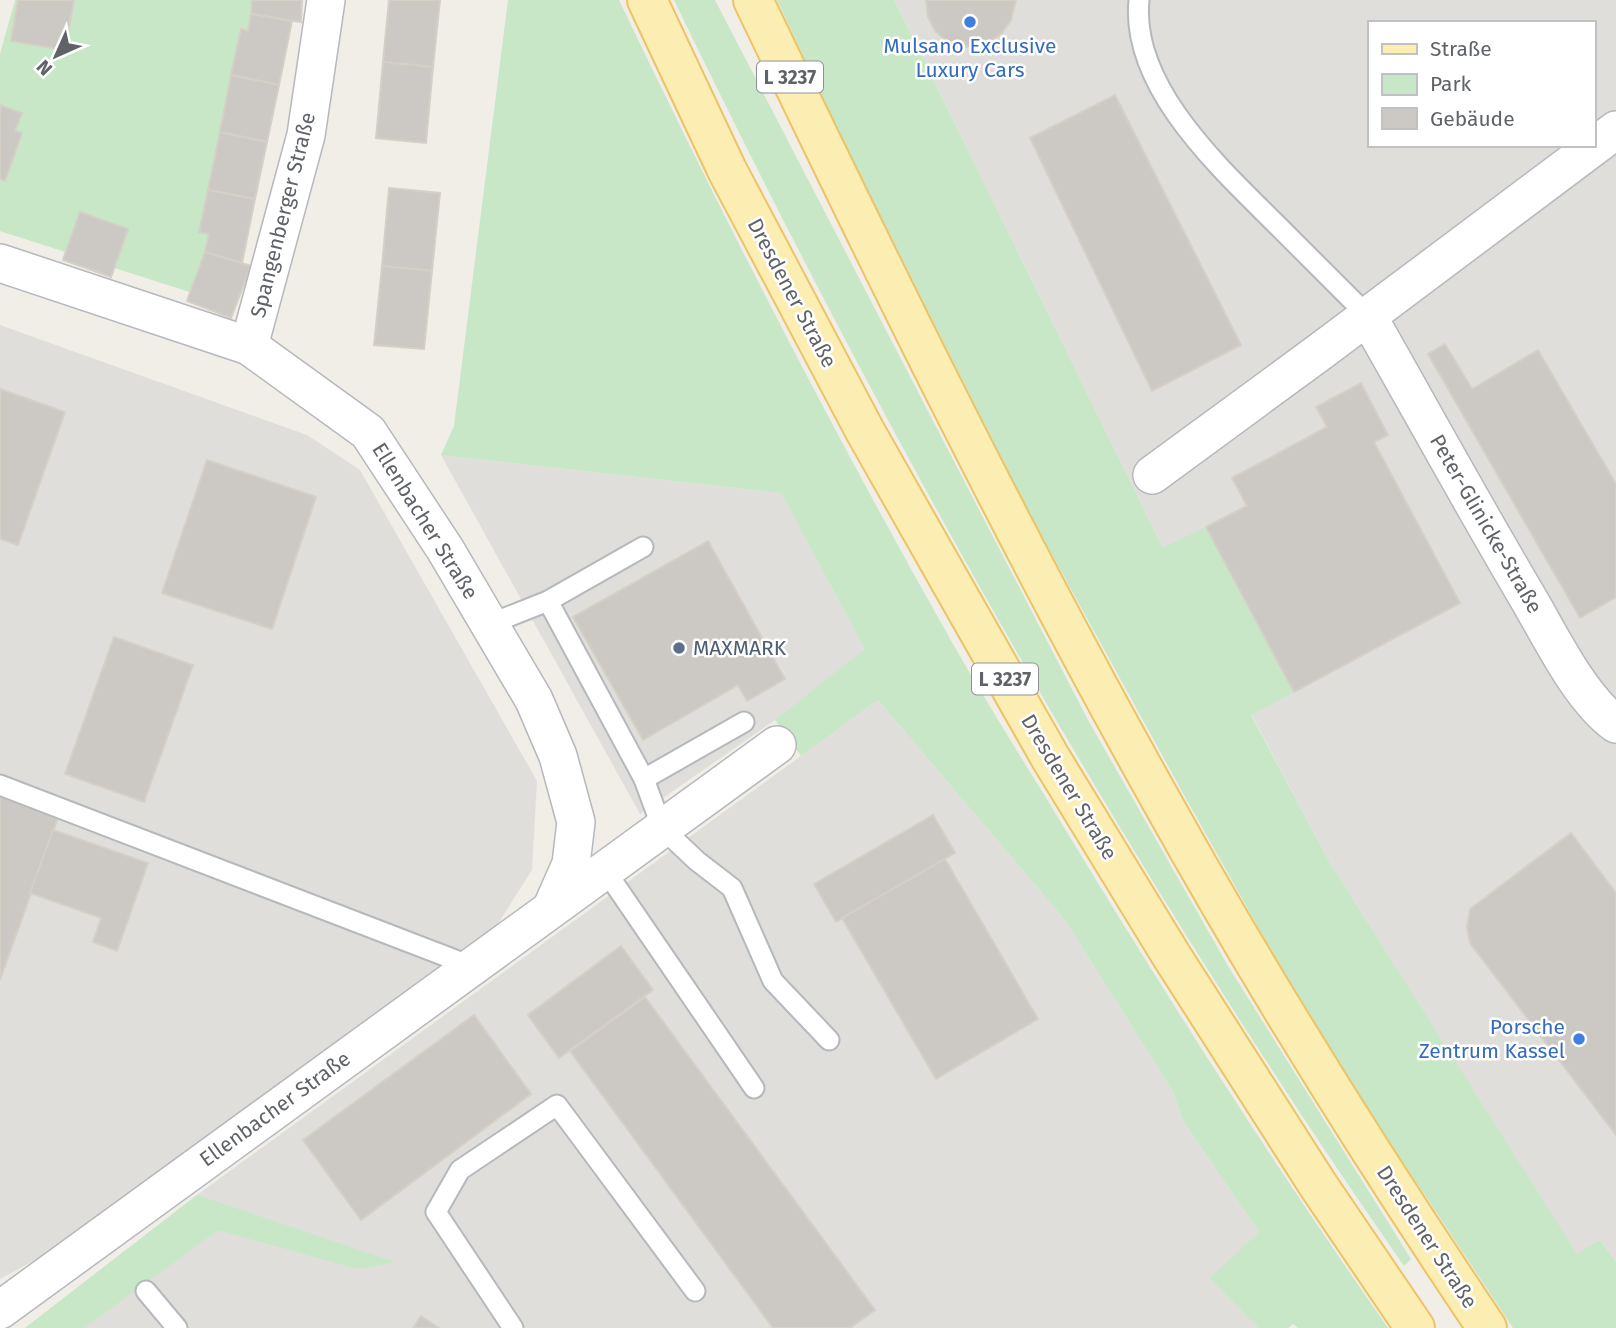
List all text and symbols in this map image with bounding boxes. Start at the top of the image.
marker: Mulsano Exclusive Luxury Cars [962,14,978,30]
north arrow [21,21,91,91]
legend [1368,21,1595,147]
place label: Mulsano Exclusive Luxury Cars [884,33,1056,83]
text: Straße [1430,36,1492,62]
text: N [32,55,57,80]
road number: L 3237 [757,61,823,92]
text: Park [1430,71,1472,97]
text: Gebäude [1430,106,1515,132]
street label: Spangenberger Straße [245,110,321,320]
street label: Dresdener Straße [742,214,842,372]
street label: Peter-Glinicke-Straße [1424,430,1548,618]
street label: Ellenbacher Straße [366,438,484,604]
place label: MAXMARK [693,635,787,661]
marker: MAXMARK [671,640,687,656]
road number: L 3237 [972,664,1038,694]
street label: Dresdener Straße [1015,709,1123,865]
place label: Porsche Zentrum Kassel [1419,1014,1565,1064]
marker: Porsche Zentrum Kassel [1571,1031,1587,1047]
street label: Ellenbacher Straße [195,1046,355,1172]
street label: Dresdener Straße [1371,1161,1483,1313]

